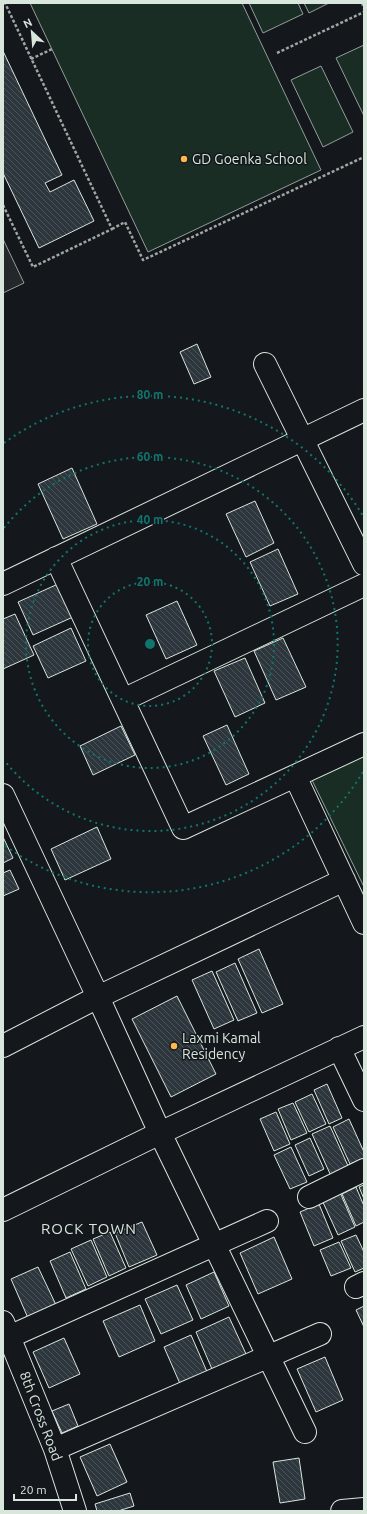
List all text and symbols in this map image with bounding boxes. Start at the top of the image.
north arrow [12,12,52,52]
text: N [21,16,34,30]
place label: GD Goenka School [192,151,307,167]
marker: GD Goenka School [179,154,189,164]
text: 80 m [137,388,163,401]
text: 60 m [137,450,163,463]
text: 40 m [137,513,163,526]
text: 20 m [137,575,163,588]
centre of rings [143,637,157,651]
place label: Laxmi Kamal Residency [182,1030,261,1062]
marker: Laxmi Kamal Residency [169,1041,179,1051]
district label: ROCK TOWN [41,1220,137,1237]
street label: 8th Cross Road [17,1369,65,1463]
scale bar [14,1476,76,1502]
text: 20 m [20,1483,47,1496]

